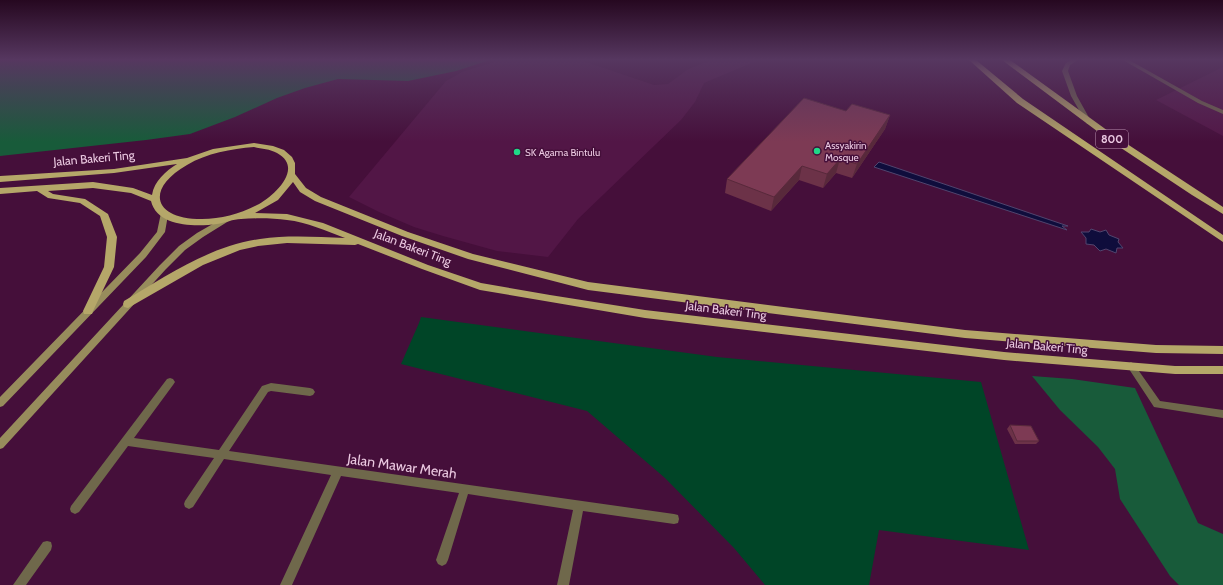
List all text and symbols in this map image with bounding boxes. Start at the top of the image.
road number: 800 [1096,130,1128,148]
place label: Assyakirin Mosque [825,139,867,164]
place label: SK Agama Bintulu [525,146,600,159]
marker: Assyakirin Mosque [812,146,822,156]
street label: Jalan Bakeri Ting [52,147,136,169]
marker: SK Agama Bintulu [512,147,522,157]
street label: Jalan Bakeri Ting [371,225,455,269]
street label: Jalan Bakeri Ting [684,297,768,323]
street label: Jalan Bakeri Ting [1005,335,1089,357]
street label: Jalan Mawar Merah [345,449,458,483]

